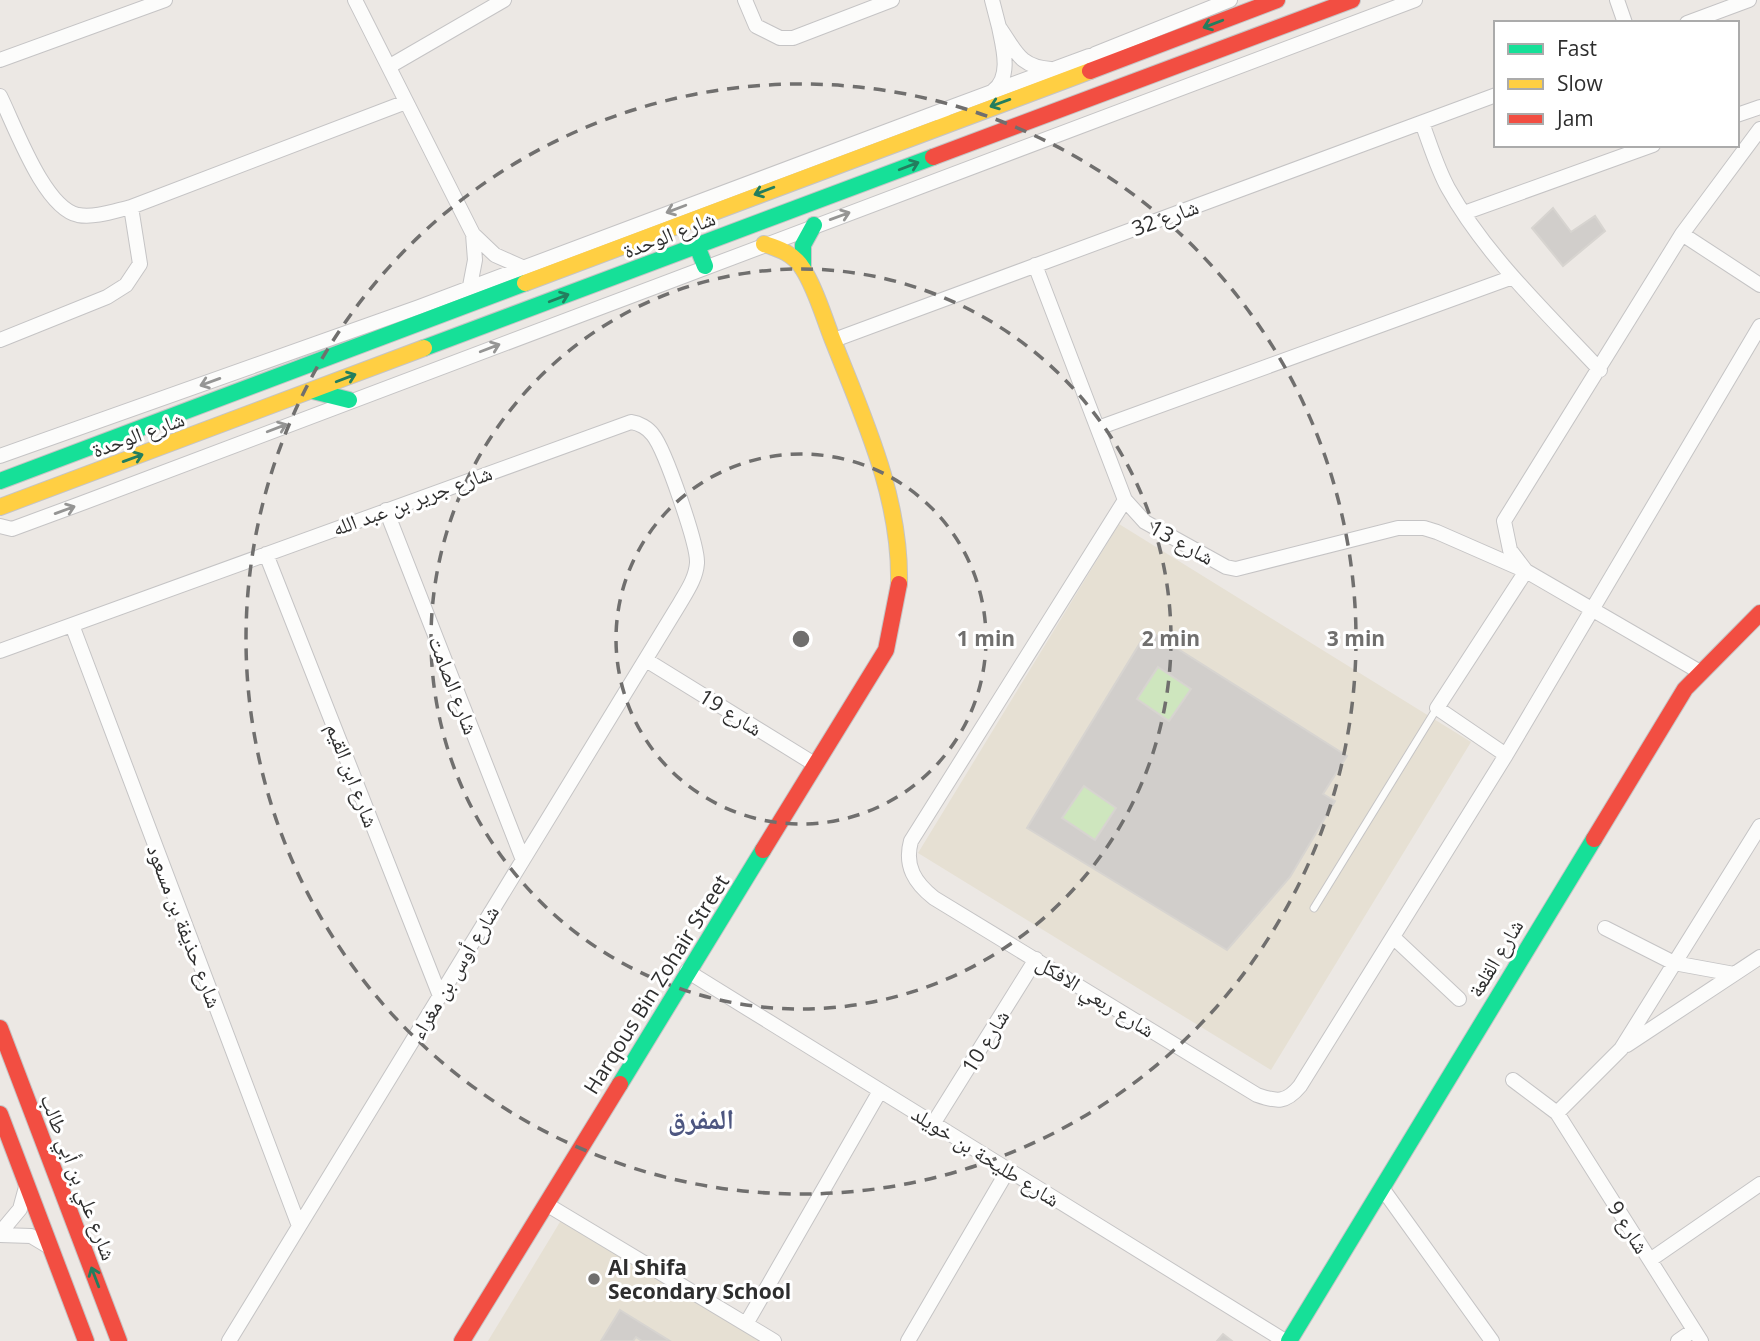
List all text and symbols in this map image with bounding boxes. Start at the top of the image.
one-way arrow [1203,19,1225,31]
legend [1494,21,1739,147]
text: Fast [1557,34,1597,62]
text: Slow [1557,69,1603,97]
one-way arrow [989,98,1011,111]
text: Jam [1555,104,1594,132]
one-way arrow [898,159,920,171]
one-way arrow [753,186,775,199]
street label: شارع 32 [1128,192,1202,242]
street label: شارع الوحدة [619,204,719,264]
one-way arrow [665,204,687,216]
one-way arrow [829,208,851,221]
one-way arrow [547,291,569,303]
one-way arrow [478,340,500,353]
one-way arrow [335,371,357,384]
one-way arrow [199,376,221,389]
street label: شارع الوحدة [88,404,188,464]
one-way arrow [266,421,288,434]
one-way arrow [121,451,143,463]
street label: شارع جرير بن عبد الله [328,458,496,542]
one-way arrow [53,502,75,515]
street label: شارع 13 [1145,513,1219,571]
text: 1 min [957,624,1015,652]
text: 2 min [1142,624,1200,652]
text: 3 min [1327,624,1385,652]
centre of rings [789,627,813,651]
street label: شارع الصامت [422,632,486,738]
street label: شارع 19 [694,682,768,742]
street label: شارع ابن القيم [319,719,386,832]
street label: شارع حذيفة بن مسعود [141,840,229,1012]
street label: Harqous Bin Zohair Street [577,869,735,1099]
street label: شارع أوس بن مغراء [403,900,505,1044]
street label: شارع القلعة [1461,914,1529,1002]
street label: شارع ربعي الافكل [1030,948,1160,1046]
street label: شارع 10 [955,1004,1015,1078]
street label: شارع علي بن أبي طالب [31,1090,124,1265]
district label: المفرق [668,1099,734,1137]
street label: شارع طليحة بن خويلد [907,1099,1065,1213]
street label: شارع 9 [1602,1195,1656,1259]
place label: Al Shifa Secondary School [608,1253,791,1305]
one-way arrow [87,1267,100,1289]
marker: Al Shifa Secondary School [586,1271,602,1287]

